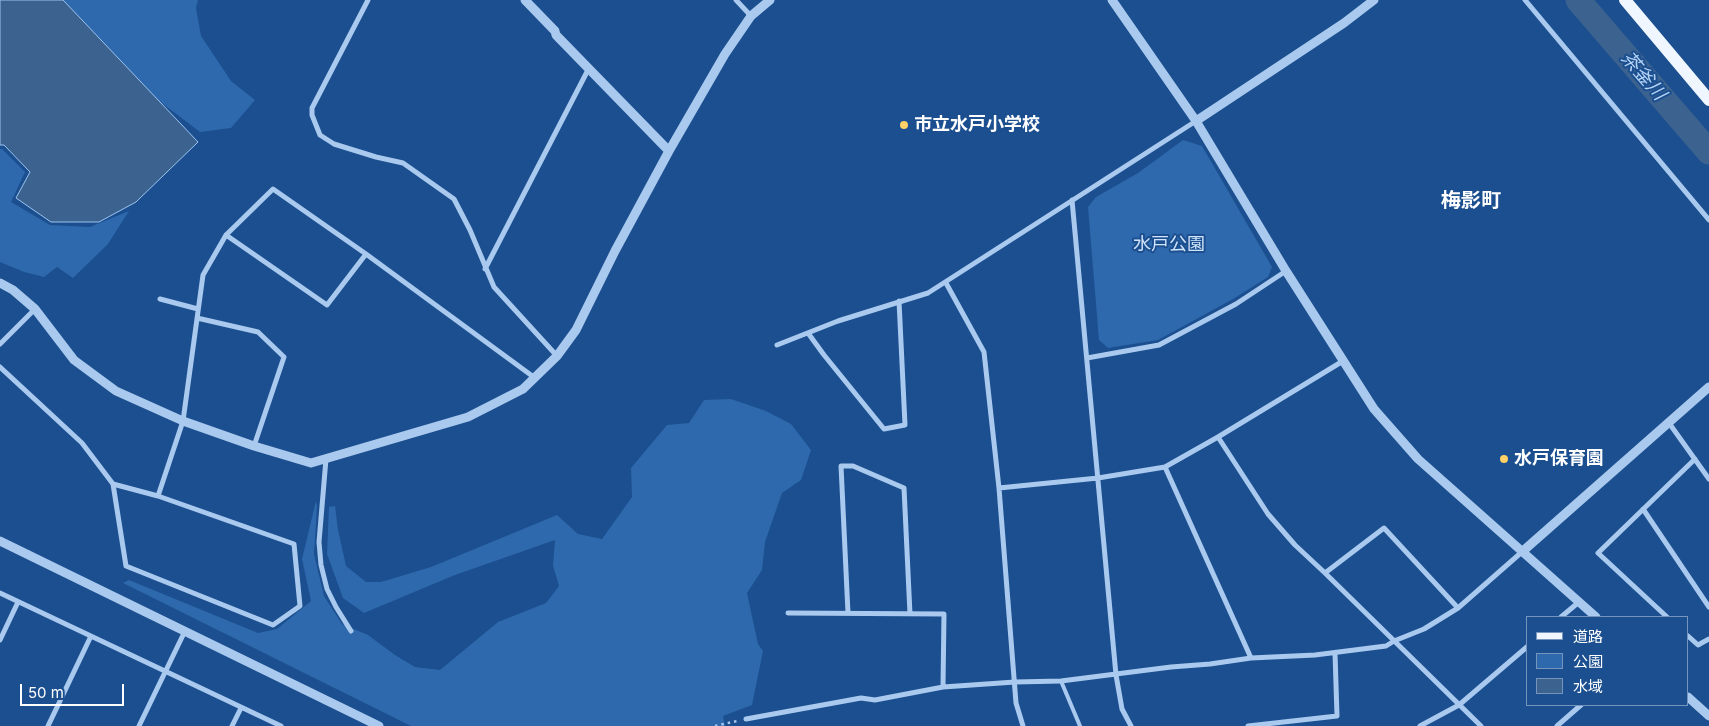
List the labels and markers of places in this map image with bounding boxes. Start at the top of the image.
place label: 市立水戸小学校 [914,114,1040,136]
marker: 市立水戸小学校 [898,119,910,131]
place label: 水戸保育園 [1514,448,1604,470]
marker: 水戸保育園 [1498,453,1510,465]

